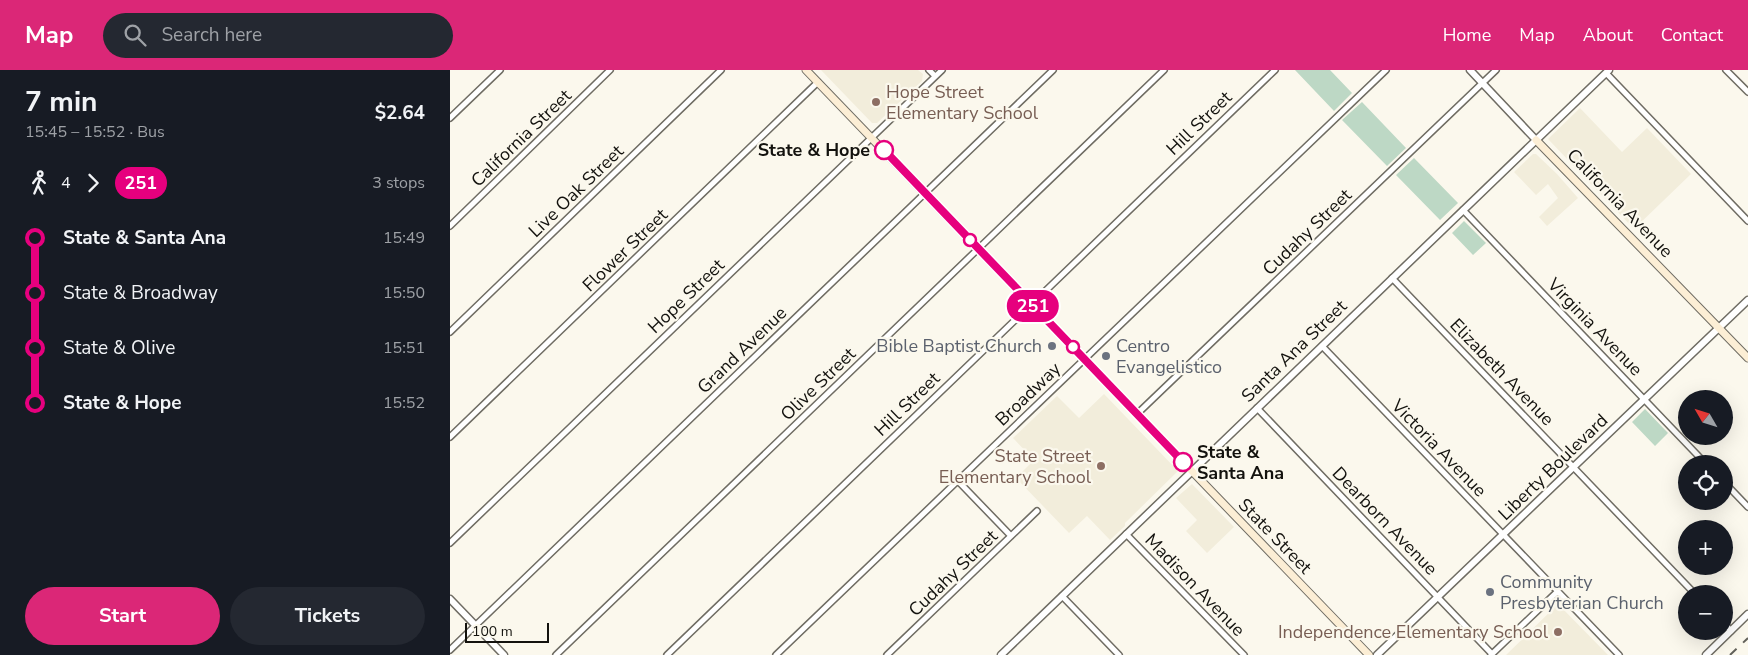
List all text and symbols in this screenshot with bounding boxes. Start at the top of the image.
search box [103,13,453,58]
text: Map [25,19,73,51]
icon: search [121,21,149,49]
text: Search here [161,22,262,48]
text: Home [1443,23,1491,47]
text: Map [1519,23,1555,47]
text: About [1583,23,1633,47]
text: Contact [1661,23,1723,47]
place label: Hope Street Elementary School [886,80,1039,125]
text: 7 min [25,83,97,121]
street label: California Street [466,83,577,192]
street label: Hill Street [1161,85,1237,160]
marker: Hope Street Elementary School [870,96,882,108]
text: $2.64 [375,100,425,126]
text: 15:45 – 15:52 · Bus [25,121,165,143]
place label: State & Hope [758,138,870,162]
street label: Live Oak Street [523,139,629,242]
marker: State & Hope [874,140,894,160]
street label: California Avenue [1562,143,1678,263]
icon: walk [25,169,53,197]
icon: forward [79,169,107,197]
text: 251 [125,171,157,195]
text: 4 [61,172,71,194]
text: 3 stops [372,172,425,194]
street label: Cudahy Street [1257,183,1357,281]
street label: Flower Street [577,203,673,297]
text: State & Santa Ana [63,225,226,251]
text: 15:49 [383,227,425,249]
unlabelled marker [963,233,977,247]
street label: Hope Street [643,253,730,339]
street label: Virginia Avenue [1541,272,1648,381]
text: State & Broadway [63,280,218,306]
text: 15:50 [383,282,425,304]
line badge: 251 [1004,290,1062,322]
text: 251 [1017,294,1049,318]
street label: Santa Ana Street [1236,294,1352,408]
street label: Grand Avenue [692,301,792,399]
street label: Elizabeth Avenue [1445,313,1559,431]
place label: Bible Baptist Church [876,334,1042,358]
place label: Centro Evangelistico [1116,334,1222,379]
text: State & Olive [63,335,175,361]
text: 15:51 [383,337,425,359]
marker: Bible Baptist Church [1046,340,1058,352]
unlabelled marker [1066,340,1080,354]
street label: Olive Street [775,342,861,426]
marker: Centro Evangelistico [1100,350,1112,362]
street label: Broadway [990,356,1066,431]
street label: Hill Street [869,366,945,441]
text: State & Hope [63,390,181,416]
north arrow [1678,390,1732,445]
map controls [1678,390,1733,640]
text: 15:52 [383,392,425,414]
street label: Victoria Avenue [1385,393,1492,502]
street label: Liberty Boulevard [1493,408,1613,526]
place label: State & Santa Ana [1197,440,1284,485]
place label: State Street Elementary School [939,444,1092,489]
marker: State & Santa Ana [1173,452,1193,472]
button: locate [1678,455,1733,510]
marker: State Street Elementary School [1095,460,1107,472]
street label: Dearborn Avenue [1327,462,1443,580]
street label: State Street [1233,493,1318,580]
button: + [1678,520,1733,575]
street label: Cudahy Street [903,524,1003,622]
street label: Madison Avenue [1140,528,1250,642]
place label: Community Presbyterian Church [1500,570,1664,615]
button: − [1678,585,1733,640]
marker: Community Presbyterian Church [1484,586,1496,598]
button: Start [25,587,220,645]
button: Tickets [230,587,425,645]
scale bar [465,620,549,643]
place label: Independence Elementary School [1278,620,1549,644]
text: 100 m [472,622,513,641]
marker: Independence Elementary School [1552,626,1564,638]

